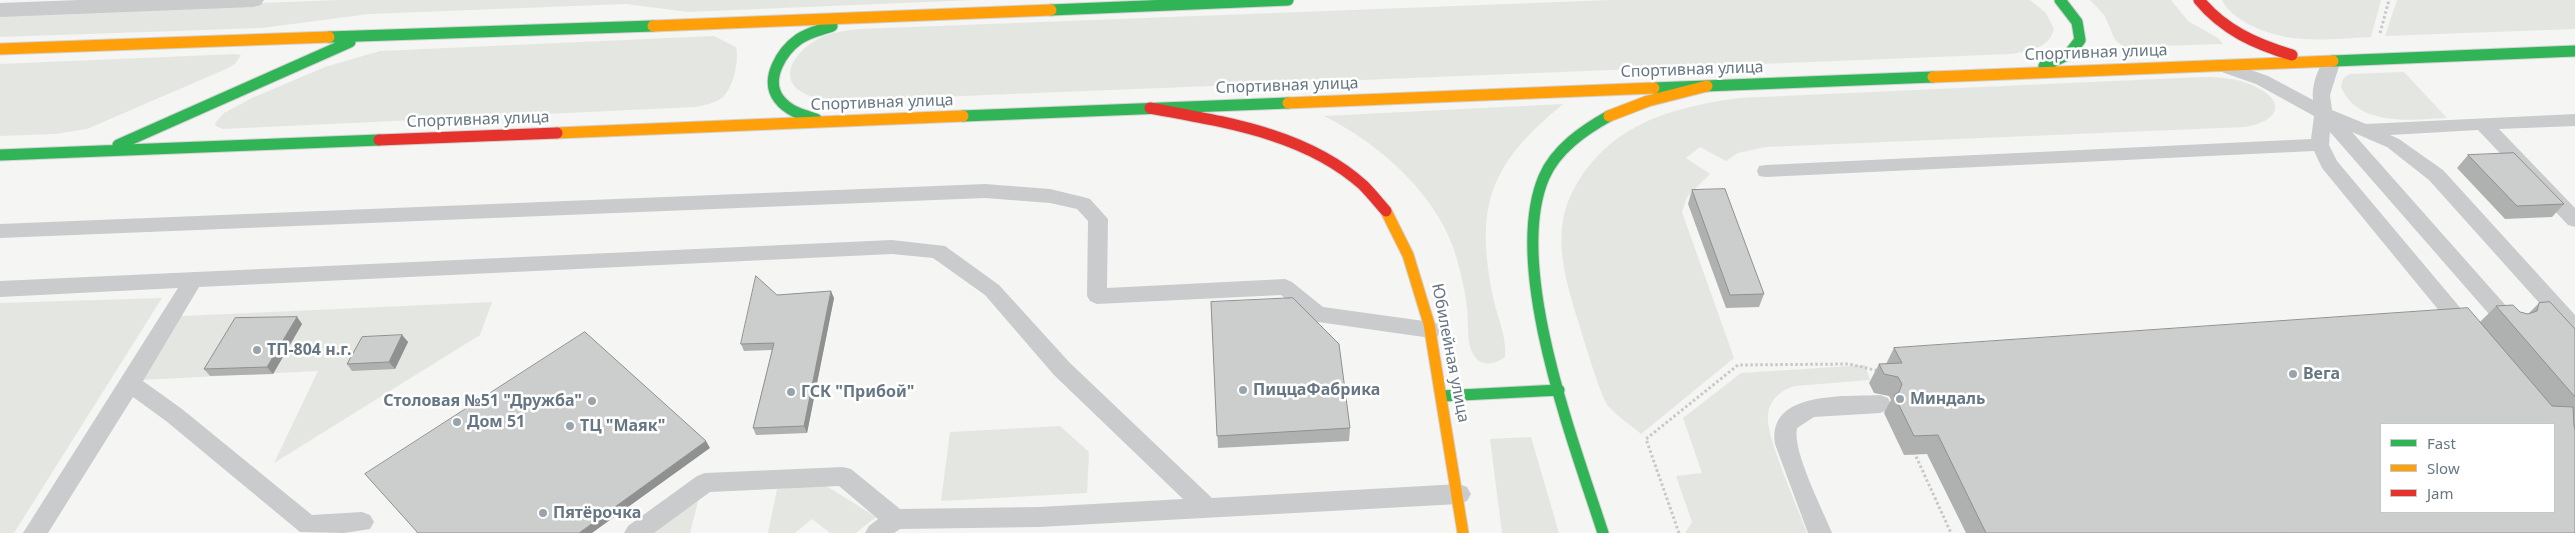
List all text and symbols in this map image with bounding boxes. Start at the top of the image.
street label: Спортивная улица [2024,41,2168,65]
street label: Спортивная улица [1620,58,1764,82]
street label: Спортивная улица [1215,74,1359,98]
street label: Спортивная улица [810,91,954,115]
street label: Спортивная улица [406,108,550,132]
street label: Юбилейная улица [1427,282,1473,424]
place label: ТП-804 н.г. [267,340,352,360]
marker: ТП-804 н.г. [251,344,263,356]
place label: Вега [2303,364,2340,384]
marker: Вега [2287,368,2299,380]
place label: ПиццаФабрика [1253,380,1380,400]
place label: ГСК "Прибой" [801,382,914,402]
marker: ПиццаФабрика [1237,384,1249,396]
marker: ГСК "Прибой" [785,386,797,398]
place label: Миндаль [1910,389,1986,409]
place label: Столовая №51 "Дружба" [383,391,582,411]
marker: Миндаль [1894,393,1906,405]
marker: Столовая №51 "Дружба" [586,395,598,407]
place label: Дом 51 [467,412,525,432]
marker: Дом 51 [451,416,463,428]
place label: ТЦ "Маяк" [580,416,665,436]
marker: ТЦ "Маяк" [564,420,576,432]
legend [2380,423,2555,513]
text: Fast [2427,433,2456,453]
text: Slow [2427,458,2460,478]
text: Jam [2427,483,2454,503]
place label: Пятёрочка [553,503,641,523]
marker: Пятёрочка [537,507,549,519]

